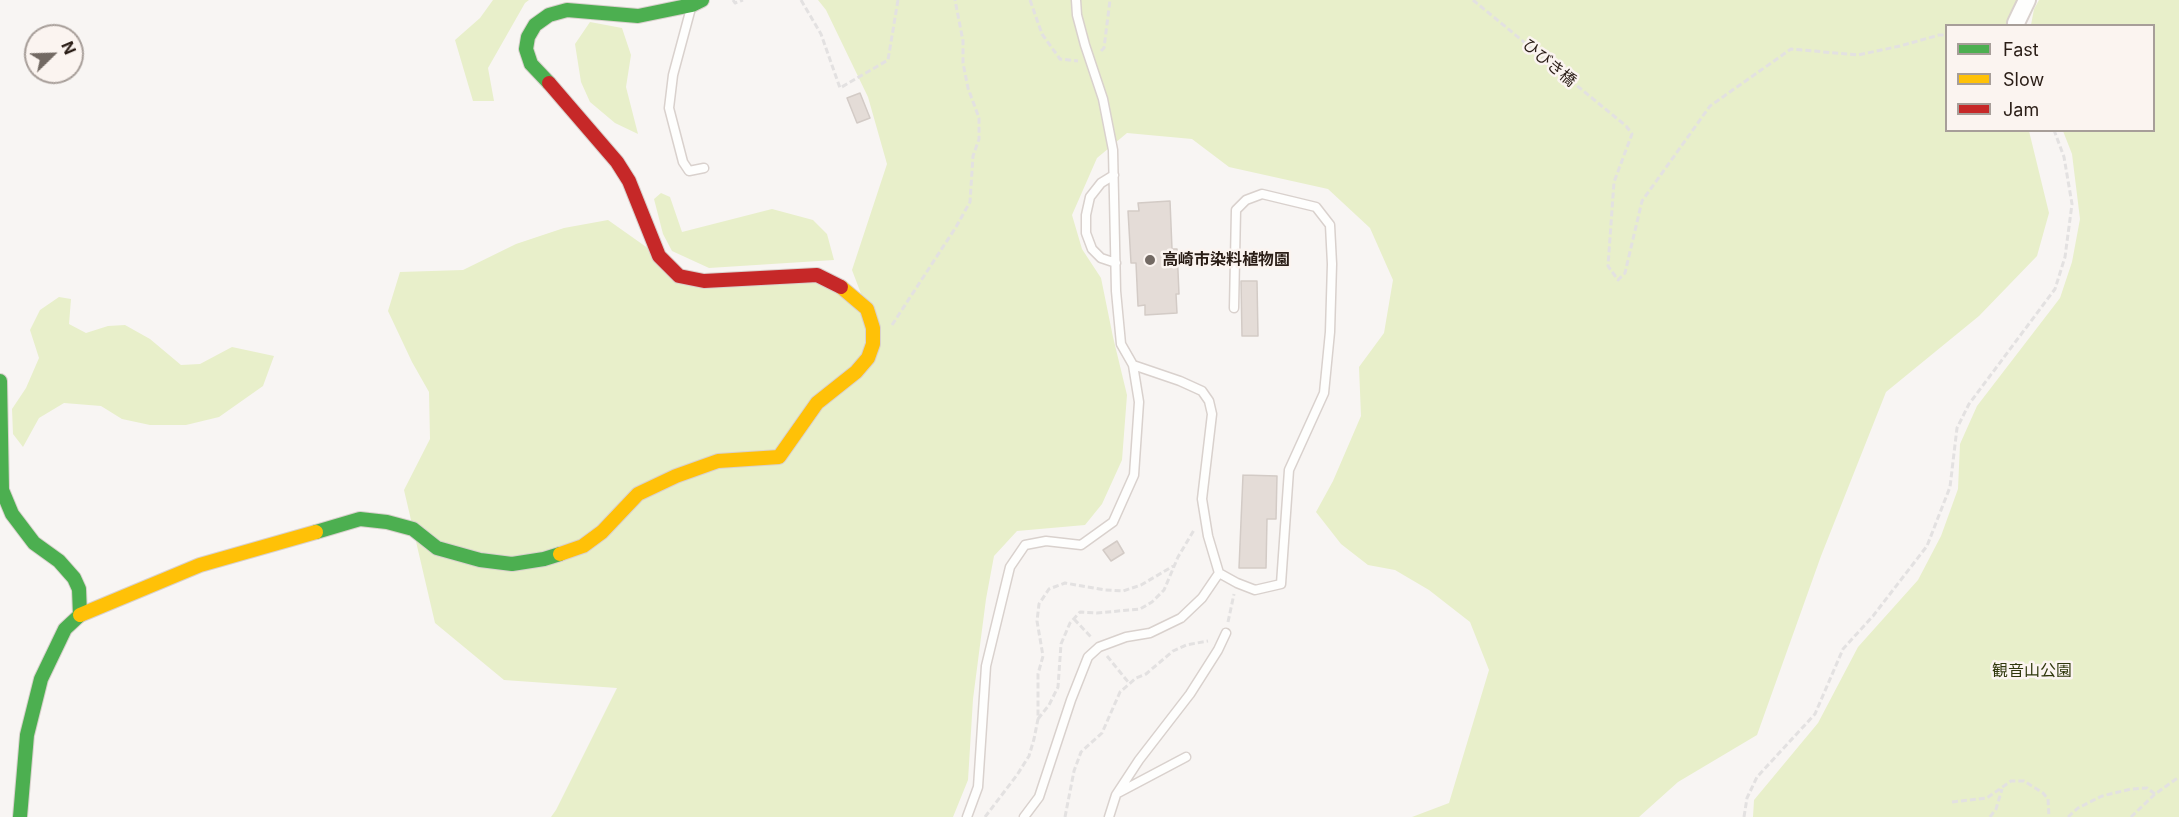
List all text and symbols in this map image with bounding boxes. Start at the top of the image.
north arrow [24,24,84,84]
legend [1945,24,2155,132]
street label: ひびき橋 [1518,35,1580,91]
text: N [57,38,80,57]
text: Fast [2003,39,2039,60]
text: Slow [2003,69,2044,90]
text: Jam [2003,99,2039,120]
place label: 高崎市染料植物園 [1162,250,1290,270]
marker: 高崎市染料植物園 [1143,253,1157,267]
park label: 観音山公園 [1992,661,2072,681]

